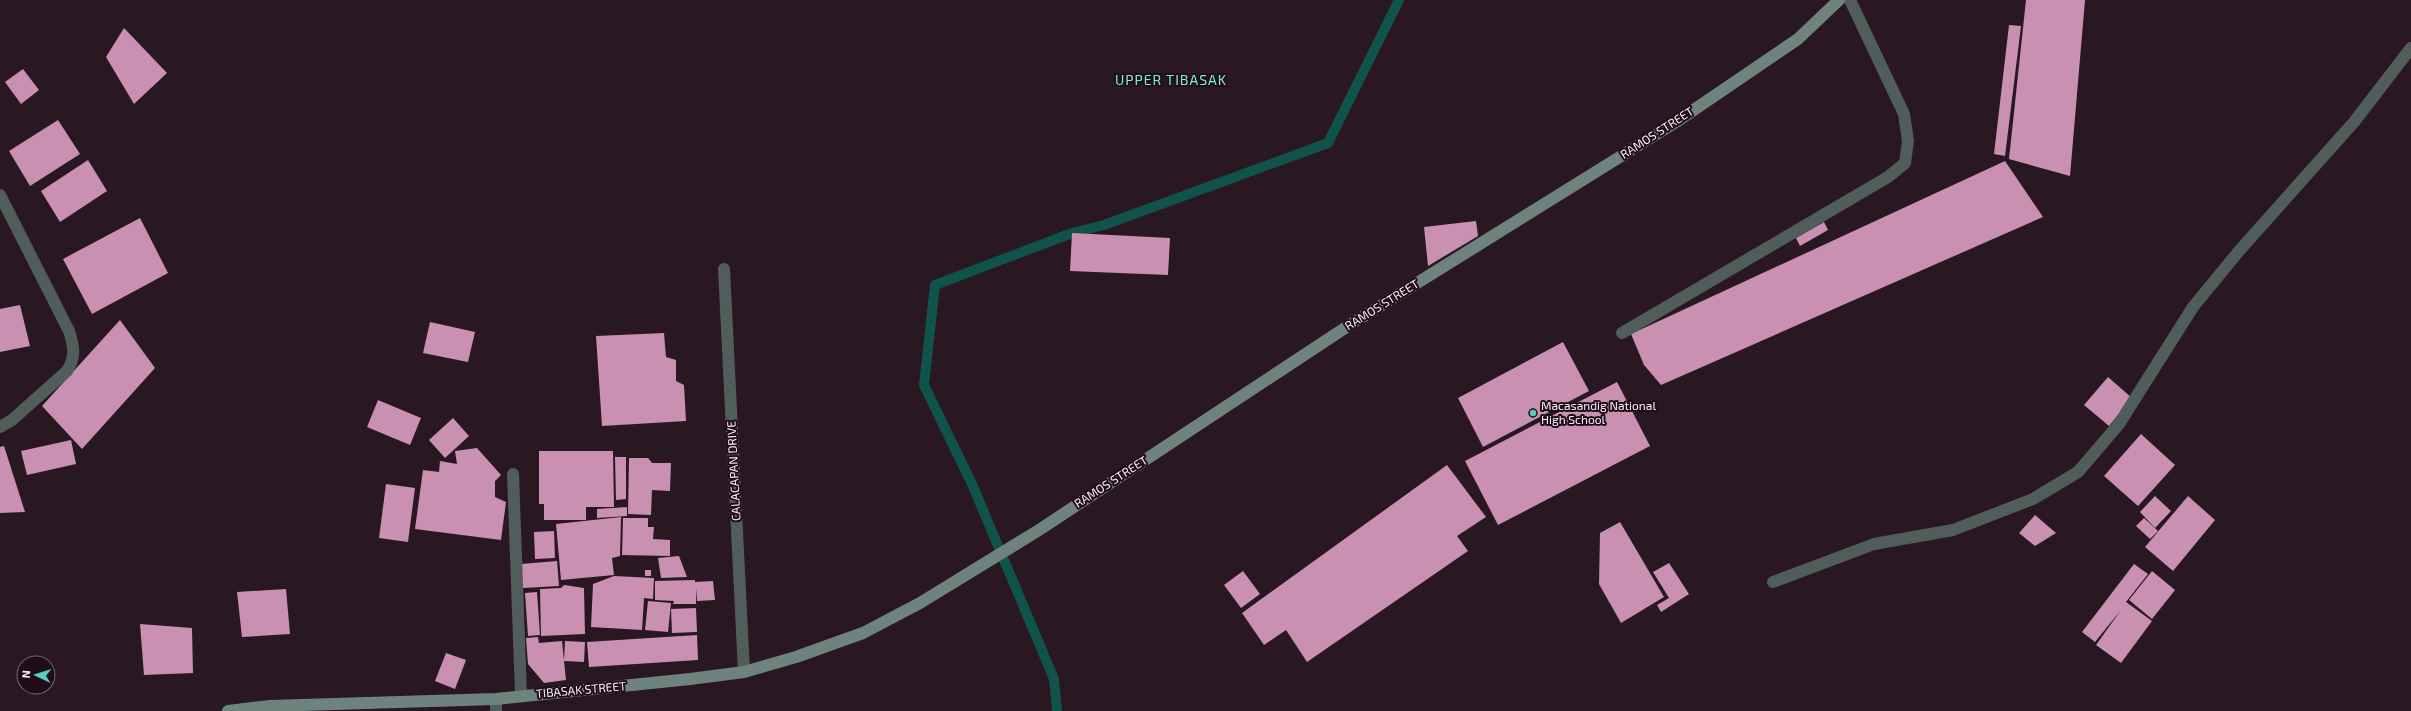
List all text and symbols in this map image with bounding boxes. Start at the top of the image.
district label: UPPER TIBASAK [1115,71,1227,88]
street label: RAMOS STREET [1617,103,1696,161]
street label: RAMOS STREET [1342,276,1421,332]
place label: Macasandig National High School [1541,398,1656,426]
marker: Macasandig National High School [1528,408,1538,418]
street label: CALACAPAN DRIVE [723,420,743,521]
street label: RAMOS STREET [1071,452,1150,510]
north arrow [16,655,56,695]
text: N [19,670,32,679]
street label: TIBASAK STREET [535,678,627,700]

